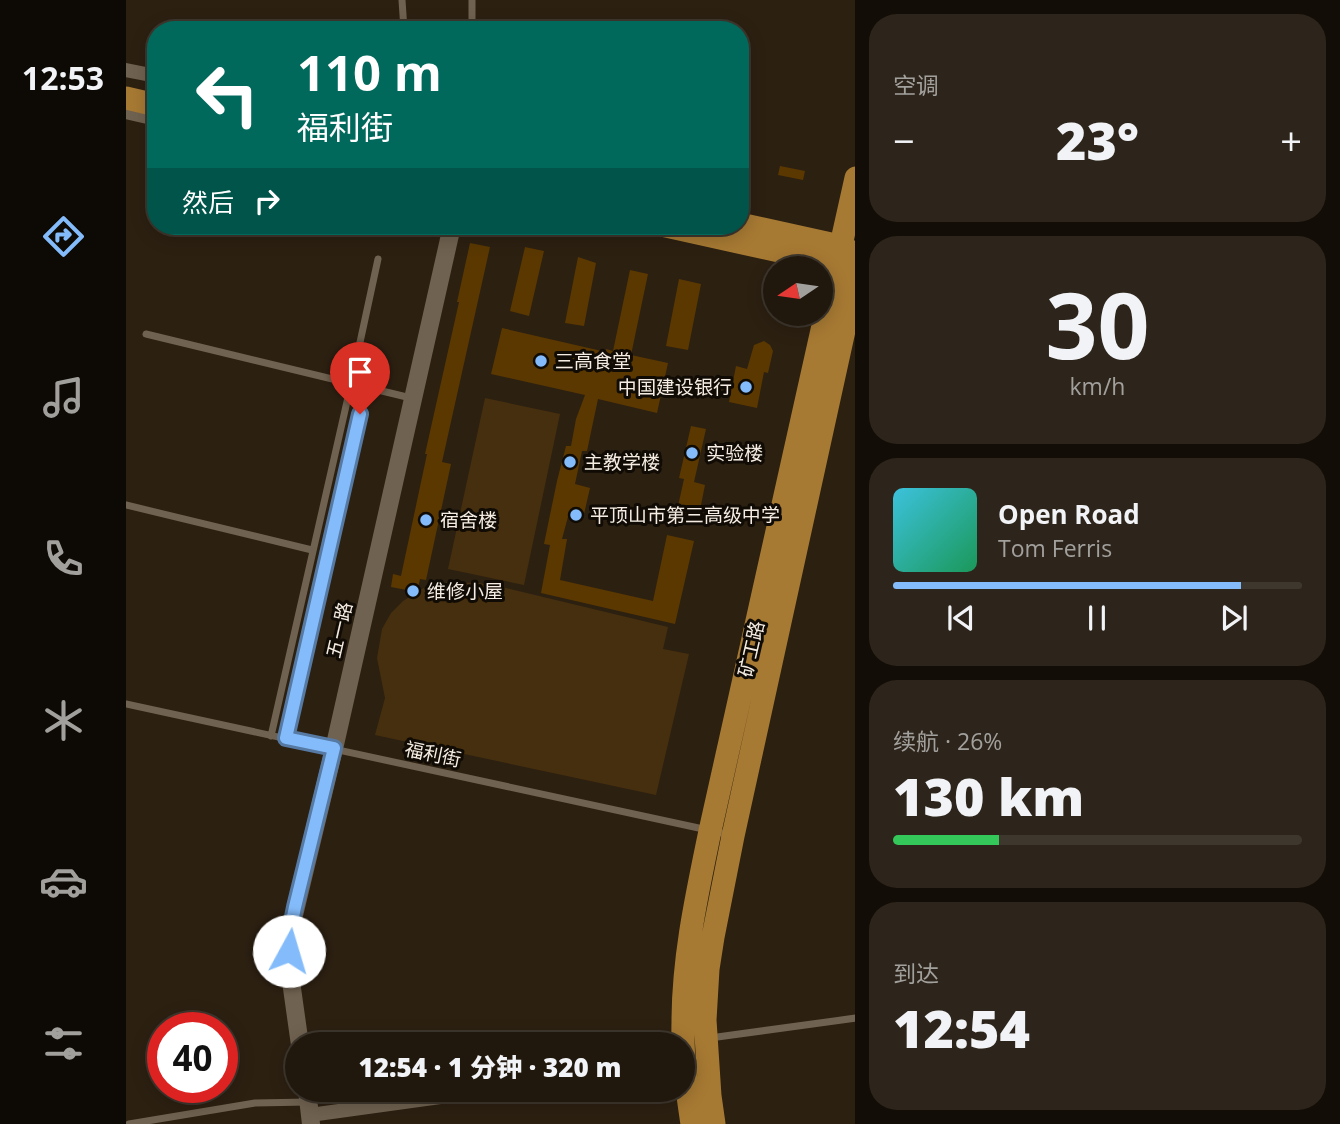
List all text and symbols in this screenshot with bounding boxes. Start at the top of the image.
text: 110 m [297,39,442,105]
icon: left [182,49,273,140]
text: 12:53 [22,56,104,99]
text: 空调 [893,69,939,101]
text: 23° [1056,104,1139,175]
text: 福利街 [297,105,393,148]
text: − [893,114,915,166]
text: + [1280,114,1302,166]
icon: right [248,182,286,220]
text: 然后 [182,184,234,220]
icon: directions [39,212,88,261]
north arrow [763,256,833,326]
map controls [763,256,833,326]
text: 30 [1045,262,1150,386]
pin [330,342,390,414]
place label: 三高食堂 [555,348,631,374]
icon: arrive [341,353,379,391]
marker: 三高食堂 [533,353,549,369]
text: km/h [1070,370,1125,402]
icon: music [39,373,88,422]
place label: 中国建设银行 [618,374,732,400]
marker: 中国建设银行 [738,379,754,395]
place label: 实验楼 [706,440,763,466]
marker: 实验楼 [684,445,700,461]
place label: 主教学楼 [584,449,660,475]
marker: 主教学楼 [562,454,578,470]
text: Open Road [998,496,1140,532]
place label: 平顶山市第三高级中学 [590,502,780,528]
place label: 宿舍楼 [440,507,497,533]
marker: 平顶山市第三高级中学 [568,507,584,523]
marker: 宿舍楼 [418,512,434,528]
text: Tom Ferris [998,532,1112,564]
icon: phone [39,534,88,583]
place label: 维修小屋 [427,578,503,604]
marker: 维修小屋 [405,583,421,599]
street label: 五一路 [320,599,358,661]
icon: previous [942,599,980,637]
icon: pause [1078,599,1116,637]
icon: next [1215,599,1253,637]
street label: 矿工路 [732,618,770,680]
icon: climate [39,696,88,745]
text: 续航 · 26% [893,725,1002,757]
street label: 福利街 [402,735,464,773]
text: 130 km [893,760,1084,831]
icon: car [39,857,88,906]
position arrow [252,914,326,988]
text: 到达 [893,957,939,989]
text: 12:54 [893,992,1030,1063]
speed limit sign: 40 [147,1012,238,1103]
icon: filters [39,1019,88,1068]
text: 12:54 · 1 分钟 · 320 m [359,1049,621,1085]

